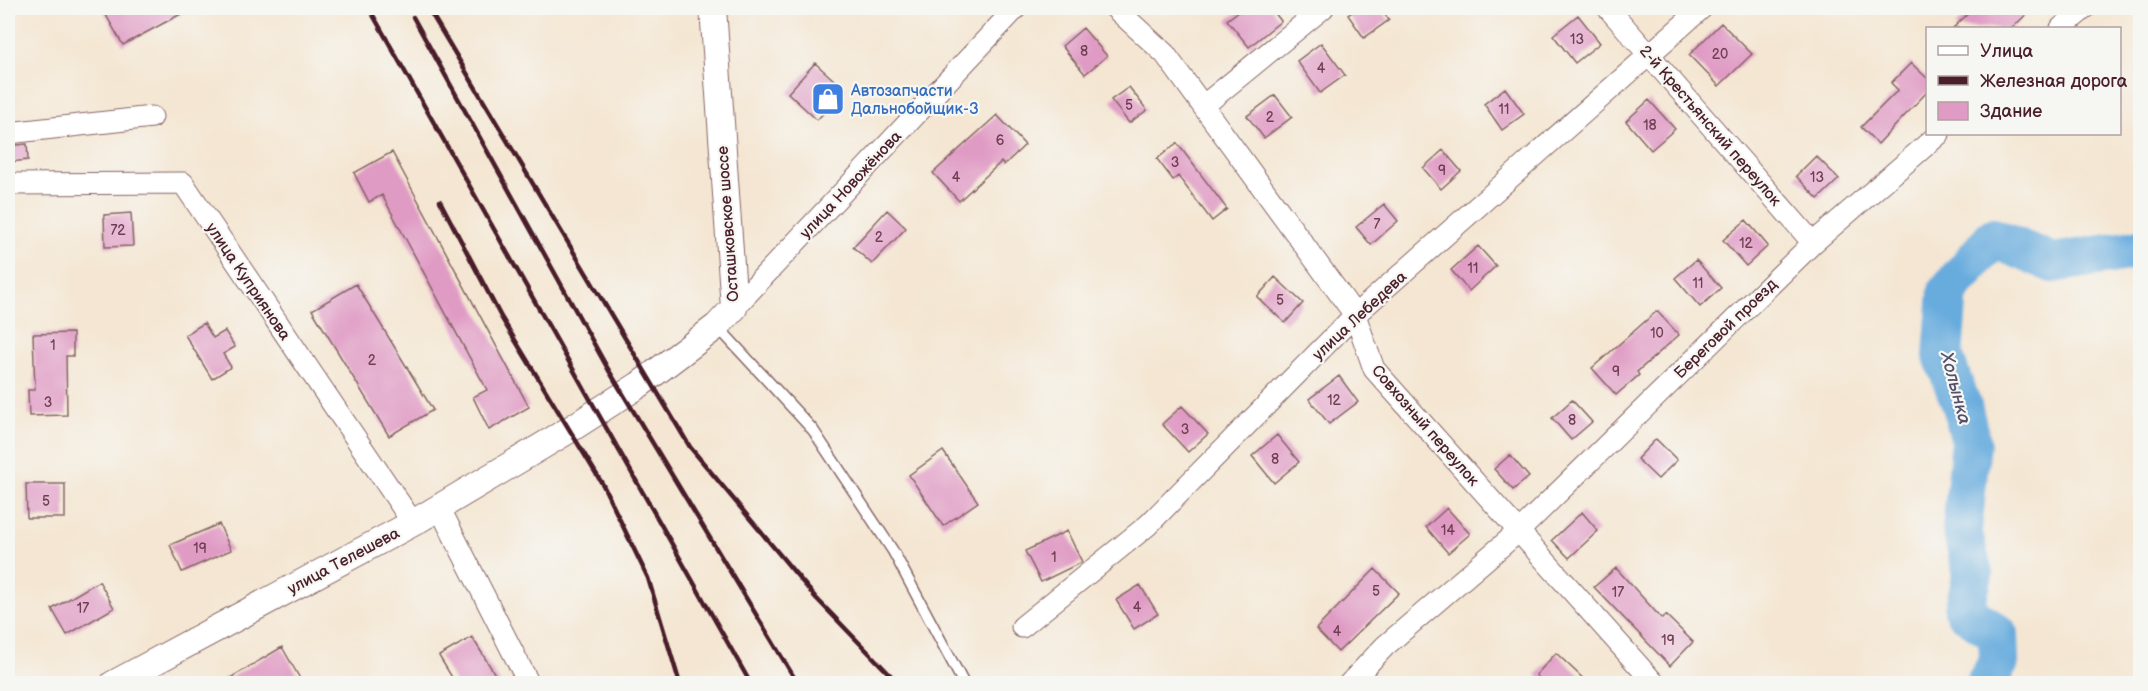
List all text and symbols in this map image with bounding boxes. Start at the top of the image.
legend [1926,27,2121,135]
house number: 13 [1570,31,1584,48]
text: Улица [1980,41,2034,62]
street label: 2-й Крестьянский переулок [1635,42,1785,210]
house number: 8 [1080,43,1088,60]
house number: 20 [1712,46,1728,63]
house number: 4 [1317,60,1326,77]
text: Железная дорога [1980,71,2128,92]
shop icon: Автозапчасти Дальнобойщик-3 [810,81,846,117]
place label: Автозапчасти Дальнобойщик-3 [850,82,979,119]
house number: 5 [1125,97,1133,114]
house number: 11 [1499,101,1509,118]
text: Здание [1980,101,2042,122]
house number: 2 [1266,109,1275,126]
house number: 18 [1643,117,1657,134]
street label: улица Новожёнова [796,127,906,243]
house number: 6 [996,132,1005,149]
street label: Осташковское шоссе [714,145,743,302]
house number: 3 [1171,154,1179,171]
house number: 9 [1438,162,1446,179]
house number: 4 [952,169,961,186]
house number: 13 [1810,169,1824,186]
house number: 7 [1374,216,1381,233]
street label: улица Куприянова [201,219,294,345]
house number: 72 [110,222,126,239]
house number: 2 [875,229,884,246]
house number: 12 [1739,235,1754,252]
house number: 11 [1468,260,1478,277]
street label: улица Лебедева [1309,267,1411,365]
street label: Береговой проезд [1671,275,1781,383]
house number: 11 [1693,275,1703,292]
house number: 5 [1276,292,1284,309]
house number: 10 [1650,325,1664,342]
house number: 1 [50,337,56,354]
water label: Холынка [1936,349,1975,427]
house number: 2 [368,352,377,369]
street label: Совхозный переулок [1367,362,1483,491]
house number: 9 [1612,363,1620,380]
house number: 12 [1327,392,1342,409]
house number: 3 [44,394,52,411]
house number: 8 [1568,412,1576,429]
house number: 3 [1181,421,1189,438]
house number: 8 [1271,451,1279,468]
house number: 5 [42,493,50,510]
house number: 14 [1441,522,1455,539]
street label: улица Телешева [285,524,403,599]
house number: 19 [193,540,207,557]
house number: 1 [1051,549,1057,566]
house number: 5 [1372,583,1380,600]
house number: 17 [1612,584,1624,601]
house number: 4 [1133,599,1142,616]
house number: 17 [77,600,89,617]
house number: 4 [1333,623,1342,640]
house number: 19 [1661,632,1675,649]

